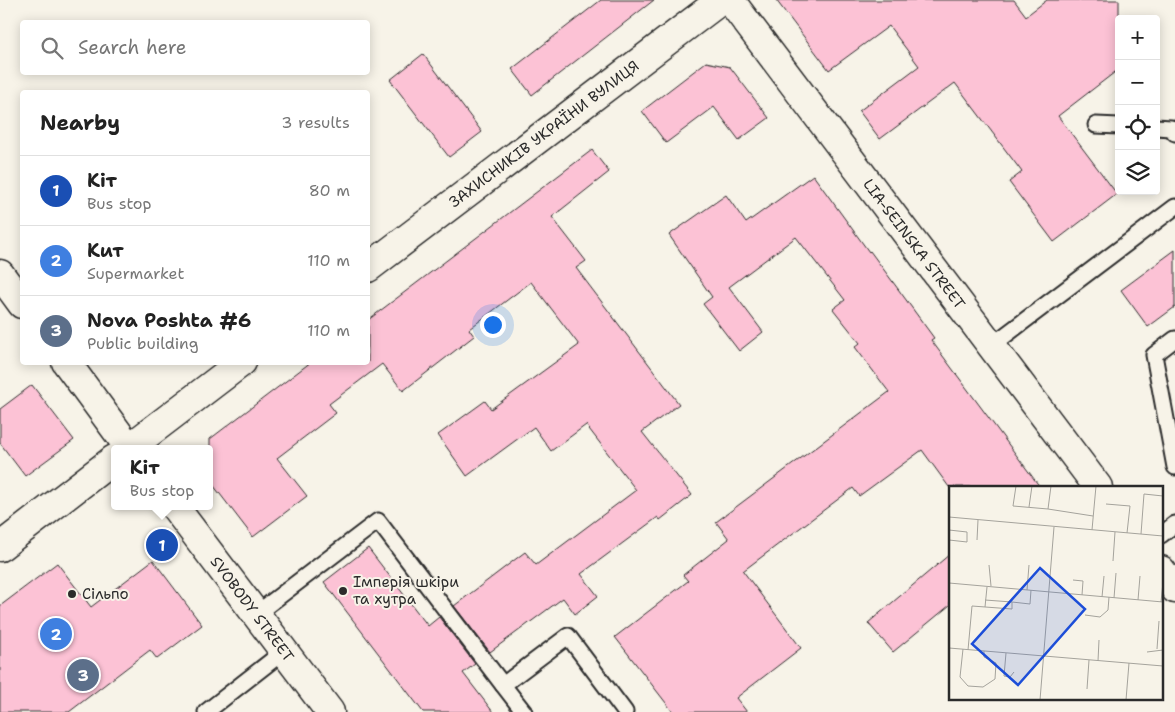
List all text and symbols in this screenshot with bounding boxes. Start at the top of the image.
map controls [1115,15,1160,195]
button: + [1115,15,1160,60]
search box [20,20,370,75]
icon: search [38,34,66,62]
text: Search here [78,35,187,60]
street label: ЗАХИСНИКІВ УКРАЇНИ ВУЛИЦЯ [445,56,643,212]
button: − [1115,60,1160,105]
button: locate [1115,105,1160,150]
text: Nearby [40,109,120,137]
text: 3 results [281,112,350,133]
button: layers [1115,150,1160,195]
text: Кіт [87,168,117,193]
street label: LIA-SEINSKA STREET [858,175,970,313]
text: 1 [52,180,60,201]
text: 80 m [309,180,350,201]
text: Bus stop [87,193,152,214]
text: Кит [87,238,124,263]
text: 2 [50,250,62,271]
text: 110 m [307,250,350,271]
text: Supermarket [87,263,184,284]
text: Nova Poshta #6 [87,308,251,333]
your location [480,312,506,338]
text: 3 [50,320,62,341]
text: 110 m [307,320,350,341]
text: Public building [87,333,199,354]
popup [111,445,213,510]
text: Кіт [130,455,160,480]
text: Bus stop [130,480,194,501]
inset map [949,486,1162,700]
pin: 1 [146,526,178,564]
street label: SVOBODY STREET [206,552,298,666]
place label: Імперія шкіри та хутра [353,572,459,609]
place label: Сільпо [82,584,129,604]
marker: Імперія шкіри та хутра [337,585,349,597]
marker: Сільпо [66,588,78,600]
pin: 2 [40,615,72,653]
pin: 3 [67,656,99,694]

